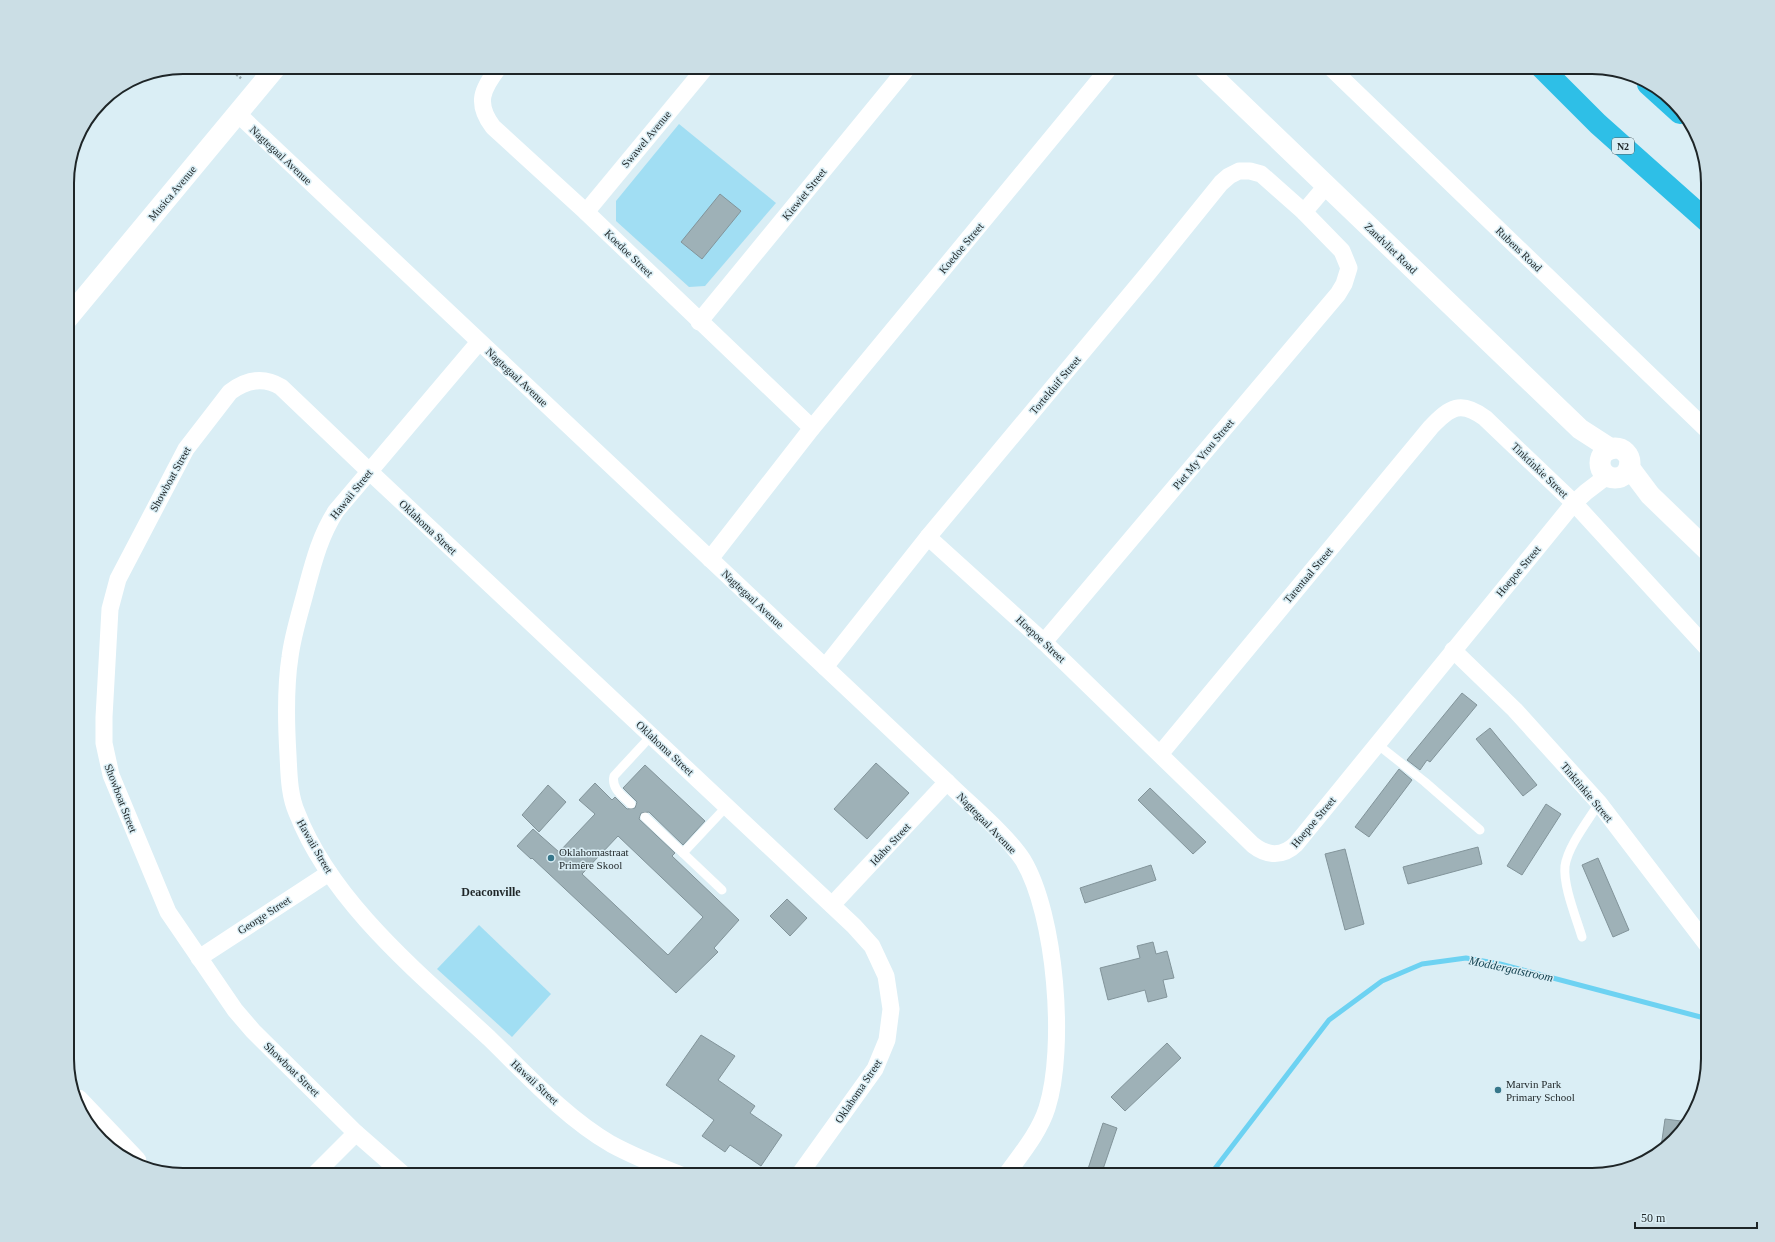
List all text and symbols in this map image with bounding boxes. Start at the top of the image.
street label: Swawel Avenue [619,108,673,170]
street label: Nagtegaal Avenue [248,123,314,187]
road number: N2 [1612,138,1634,154]
street label: Musica Avenue [146,163,198,223]
street label: Kiewiet Street [779,166,829,222]
street label: Koedoe Street [936,220,986,276]
street label: Zandvliet Road [1362,220,1420,276]
street label: Rubens Road [1494,224,1545,274]
street label: Koedoe Street [602,227,656,279]
street label: Nagtegaal Avenue [484,345,550,409]
street label: Tortelduif Street [1027,353,1083,417]
street label: Piet My Vrou Street [1170,416,1236,492]
street label: Tinktinkie Street [1509,440,1571,500]
street label: Showboat Street [147,444,193,514]
street label: Hawaii Street [327,467,375,521]
street label: Oklahoma Street [397,497,459,557]
street label: Hoepoe Street [1493,543,1543,599]
street label: Tarentaal Street [1281,545,1335,605]
street label: Nagtegaal Avenue [720,567,786,631]
street label: Hoepoe Street [1014,613,1068,665]
street label: Oklahoma Street [634,718,696,778]
street label: Tinktinkie Street [1559,760,1615,824]
street label: Showboat Street [102,762,140,834]
street label: Nagtegaal Avenue [955,790,1019,856]
street label: Hoepoe Street [1288,794,1338,850]
street label: Hawaii Street [295,817,335,875]
street label: Idaho Street [867,820,913,868]
place label: Oklahomastraat Primêre Skool [559,846,629,871]
marker: Oklahomastraat Primêre Skool [546,853,556,863]
district label: Deaconville [461,885,521,899]
street label: George Street [235,893,293,937]
water label: Moddergatstroom [1467,953,1555,985]
street label: Showboat Street [262,1040,322,1098]
street label: Hawaii Street [509,1057,561,1107]
street label: Oklahoma Street [832,1057,884,1125]
place label: Marvin Park Primary School [1506,1078,1575,1103]
marker: Marvin Park Primary School [1493,1085,1503,1095]
scale bar [1635,1204,1757,1230]
text: 50 m [1641,1211,1666,1225]

